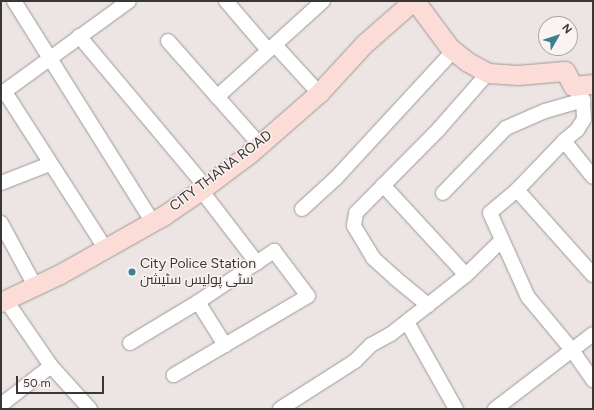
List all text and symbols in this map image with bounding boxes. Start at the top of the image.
north arrow [538,16,578,56]
text: N [559,21,575,36]
street label: CITY THANA ROAD [167,127,275,215]
place label: City Police Station سٹی پولیس سٹیشن [140,256,256,288]
marker: City Police Station سٹی پولیس سٹیشن [127,267,137,277]
scale bar [18,368,106,394]
text: 50 m [23,376,51,390]

